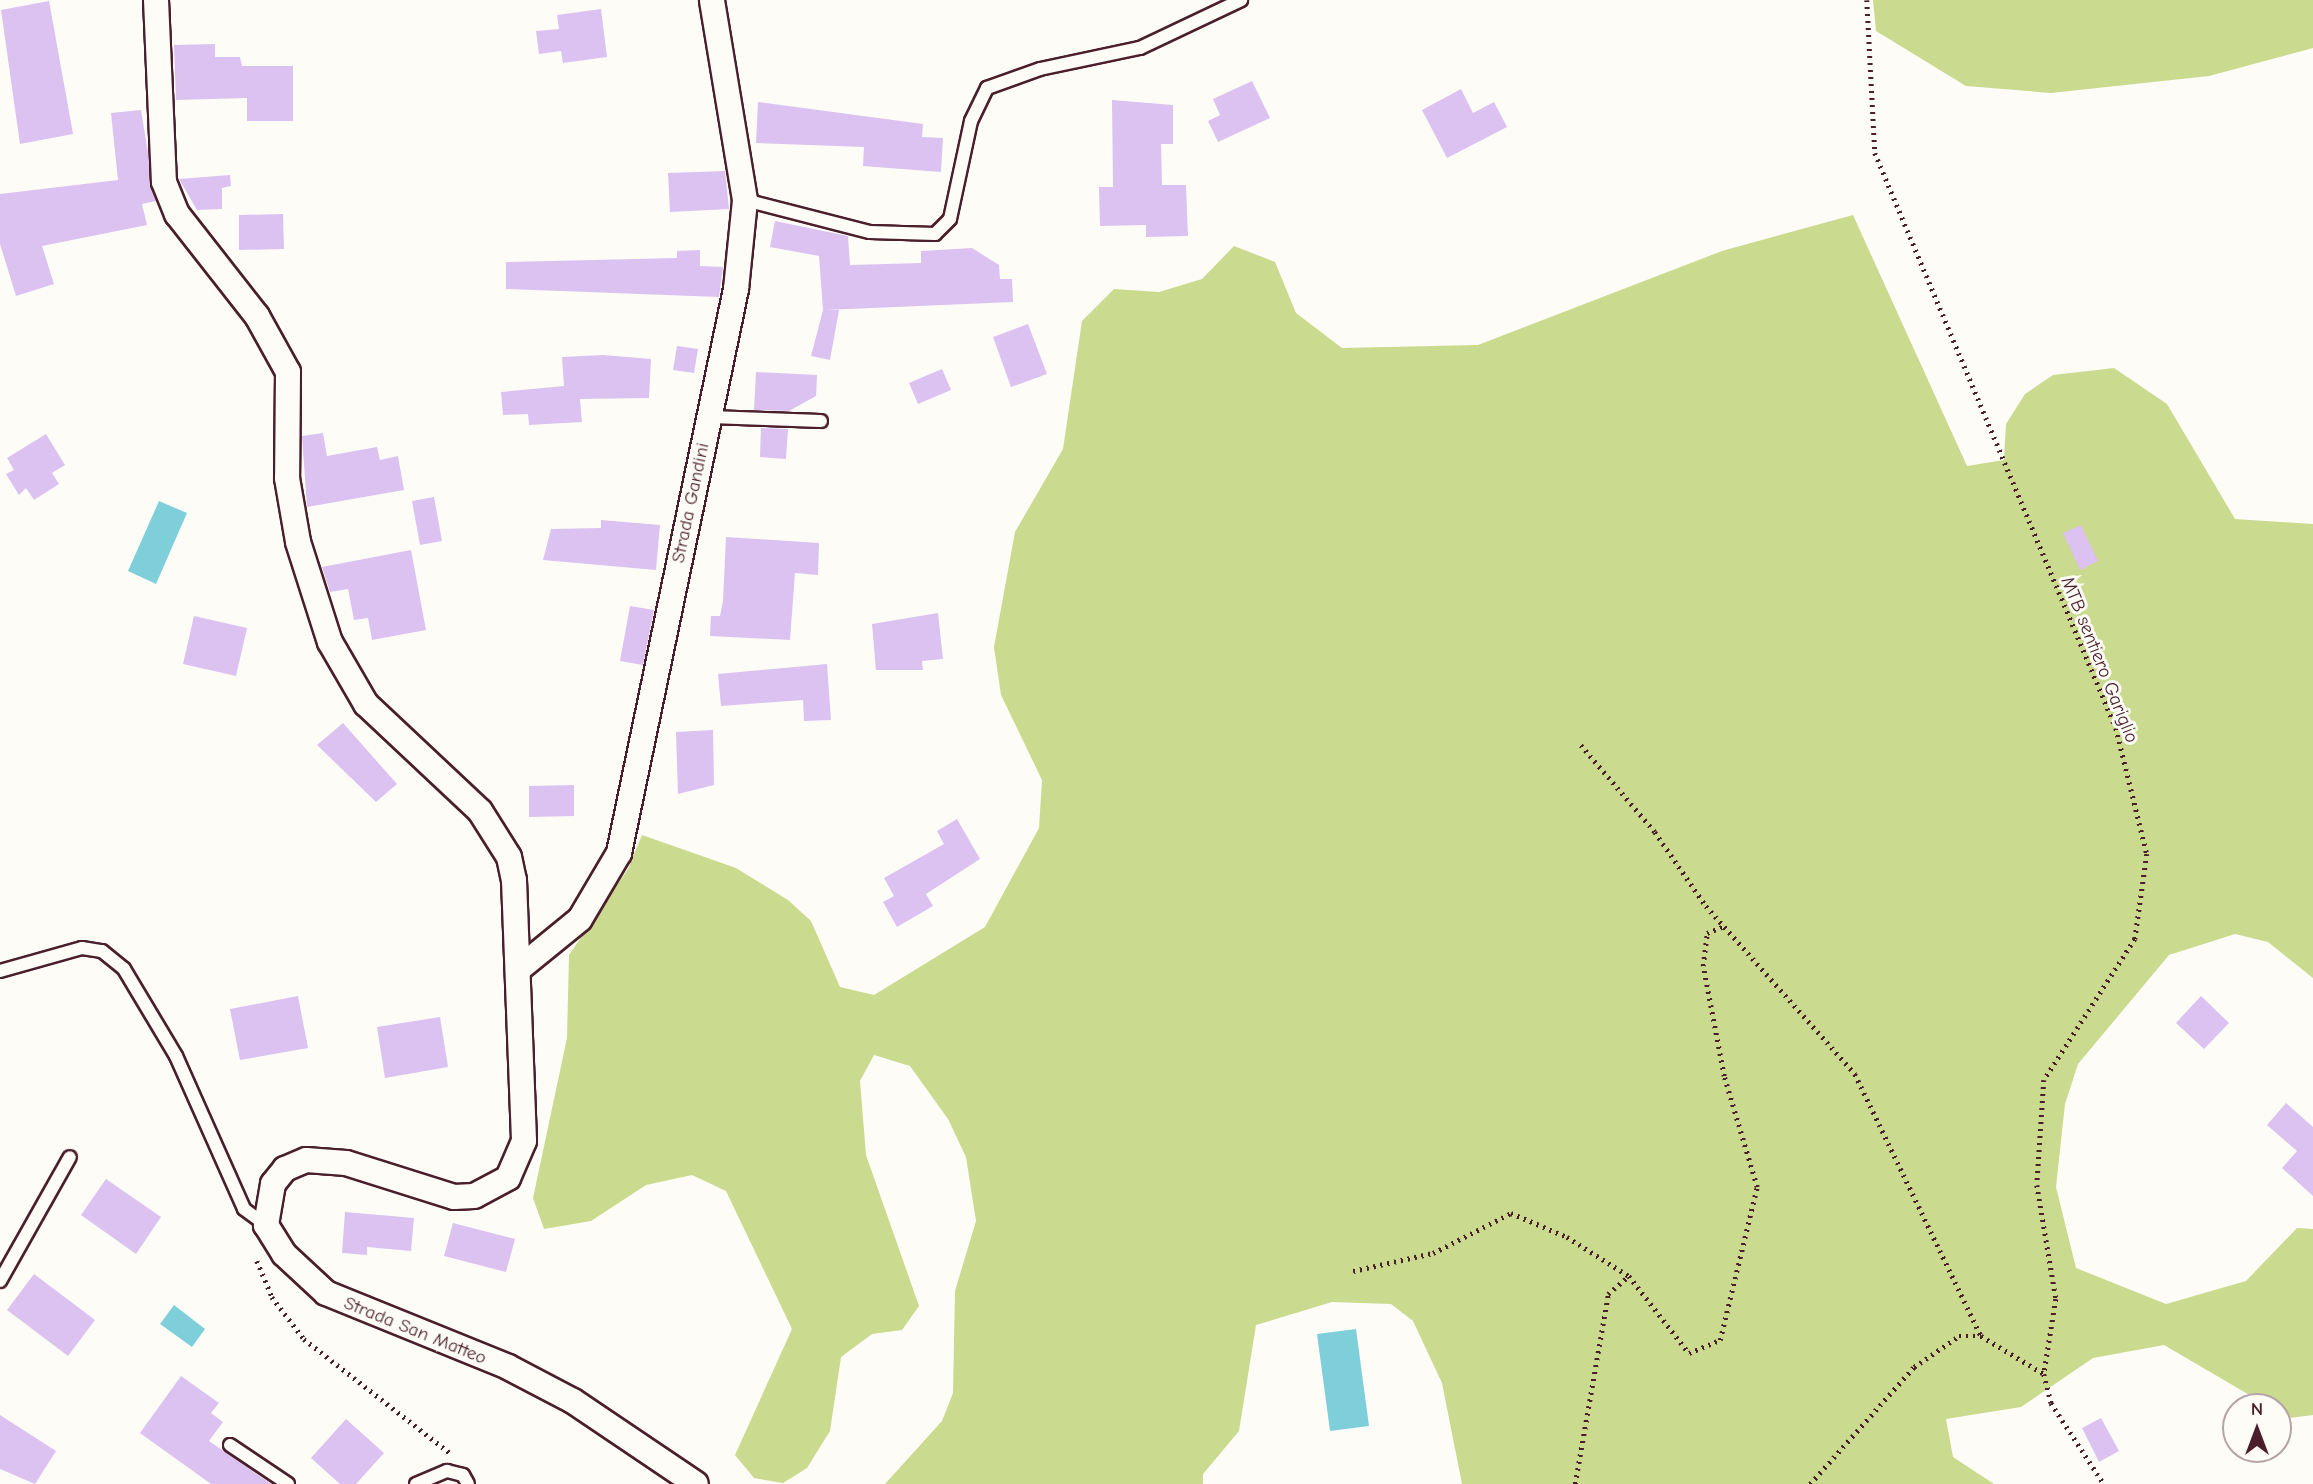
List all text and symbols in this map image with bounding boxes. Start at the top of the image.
street label: Strada Gandini [667,441,715,565]
street label: MTB sentiero Gariglio [2055,573,2143,747]
street label: Strada San Matteo [340,1292,490,1370]
north arrow [2222,1393,2292,1463]
text: N [2251,1398,2263,1420]

